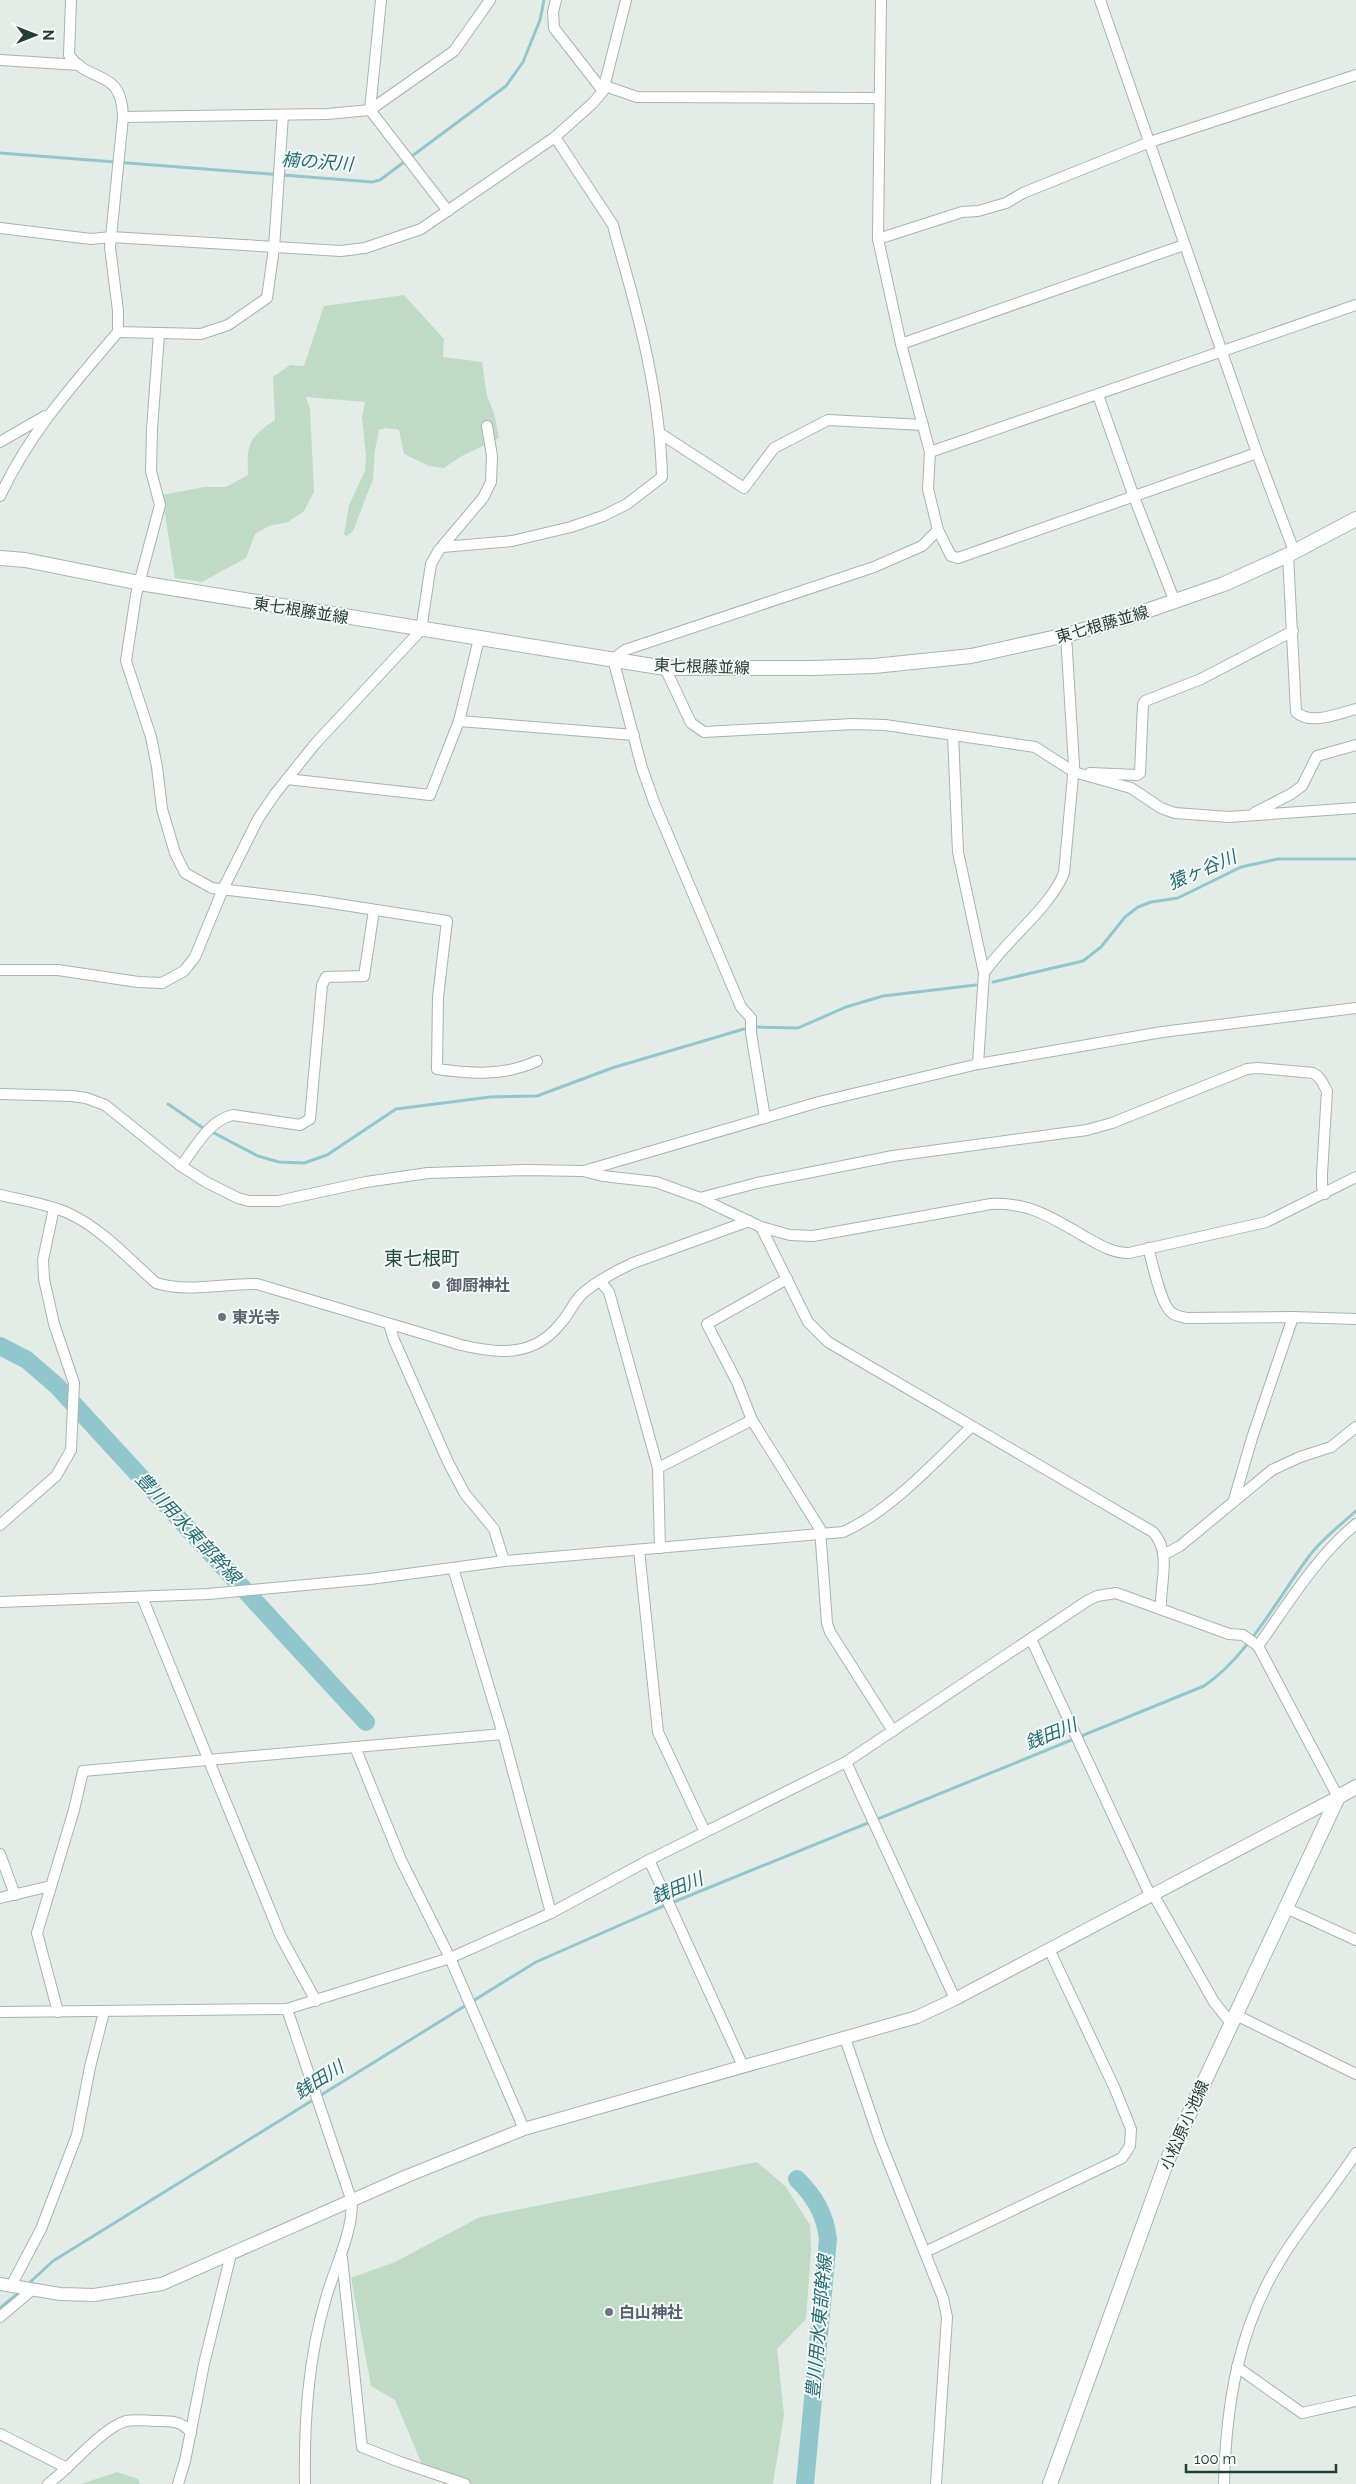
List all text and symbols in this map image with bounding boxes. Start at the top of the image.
north arrow [10,10,60,60]
text: N [40,30,56,40]
water label: 楠の沢川 [280,149,356,175]
street label: 東七根藤並線 [252,594,350,627]
street label: 東七根藤並線 [1053,602,1151,647]
street label: 東七根藤並線 [654,655,750,678]
water label: 猿ヶ谷川 [1165,845,1241,893]
district label: 東七根町 [384,1247,460,1269]
place label: 御厨神社 [446,1276,510,1295]
marker: 御厨神社 [430,1279,442,1291]
place label: 東光寺 [232,1308,280,1327]
marker: 東光寺 [216,1311,228,1323]
water label: 豊川用水東部幹線 [132,1468,247,1589]
water label: 銭田川 [1022,1713,1082,1753]
water label: 銭田川 [648,1867,708,1907]
water label: 銭田川 [290,2055,349,2103]
street label: 小松原小池線 [1156,2077,1213,2173]
water label: 豊川用水東部幹線 [802,2252,835,2400]
place label: 白山神社 [619,2303,683,2322]
marker: 白山神社 [603,2306,615,2318]
scale bar [1186,2442,1336,2474]
text: 100 m [1194,2450,1236,2468]

